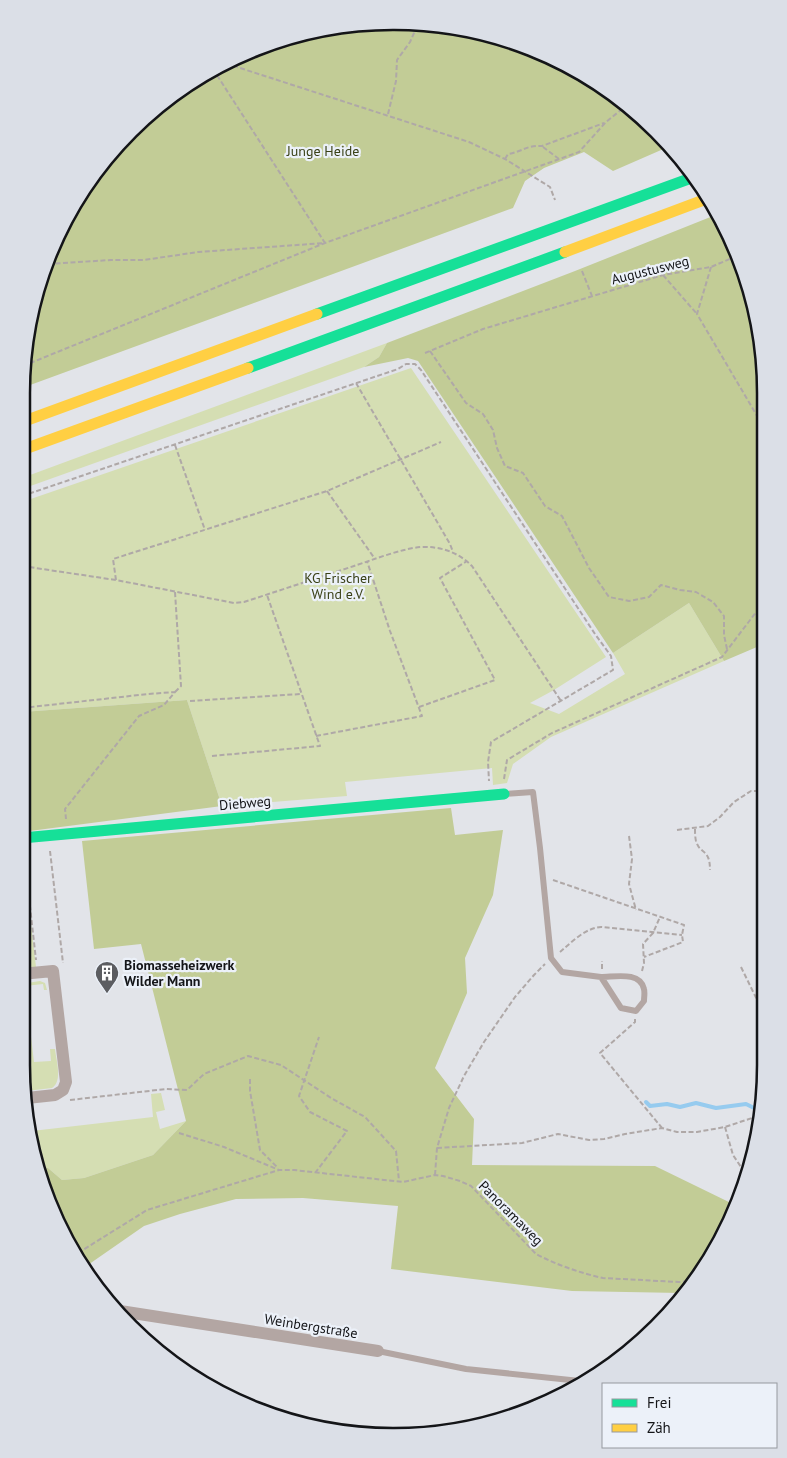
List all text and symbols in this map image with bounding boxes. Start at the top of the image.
park label: Junge Heide [286,142,359,160]
street label: Augustusweg [609,252,691,288]
park label: KG Frischer Wind e.V. [304,569,372,603]
street label: Diebweg [218,792,272,814]
place label: Biomasseheizwerk Wilder Mann [124,956,235,990]
building icon: Biomasseheizwerk Wilder Mann [94,960,120,994]
street label: Panoramaweg [475,1177,547,1249]
street label: Weinbergstraße [263,1310,359,1342]
legend [602,1383,777,1448]
text: Frei [647,1393,672,1412]
text: Zäh [647,1418,671,1437]

